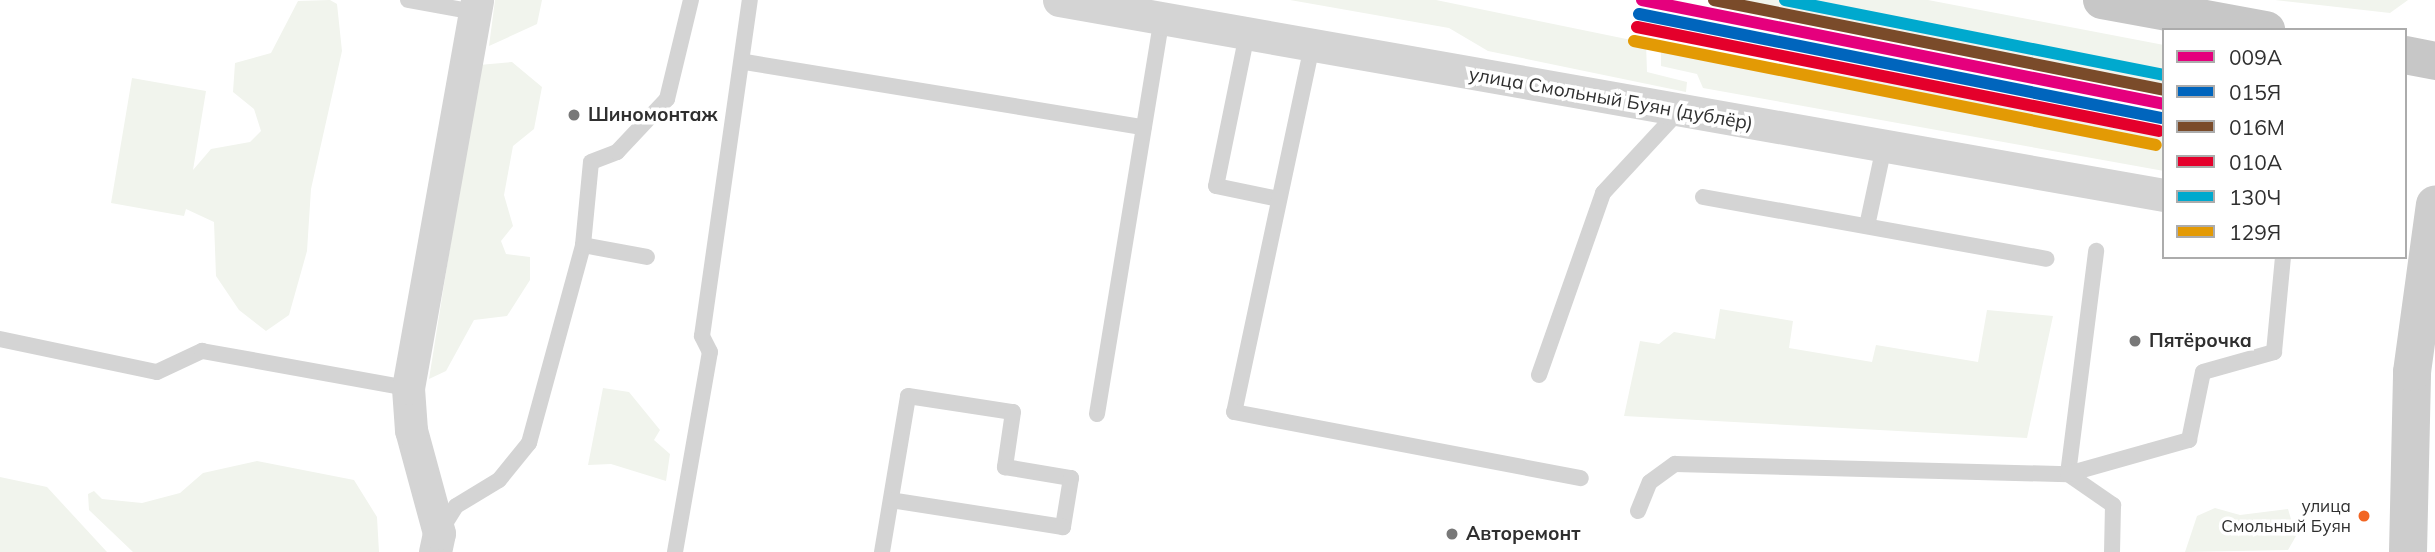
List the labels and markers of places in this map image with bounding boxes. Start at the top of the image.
place label: Шиномонтаж [588,104,718,126]
marker: Шиномонтаж [566,107,582,123]
place label: Пятёрочка [2149,330,2252,352]
marker: Пятёрочка [2127,333,2143,349]
place label: улица Смольный Буян [2221,496,2351,536]
marker: улица Смольный Буян [2357,509,2371,523]
place label: Авторемонт [1466,523,1580,545]
marker: Авторемонт [1444,526,1460,542]

